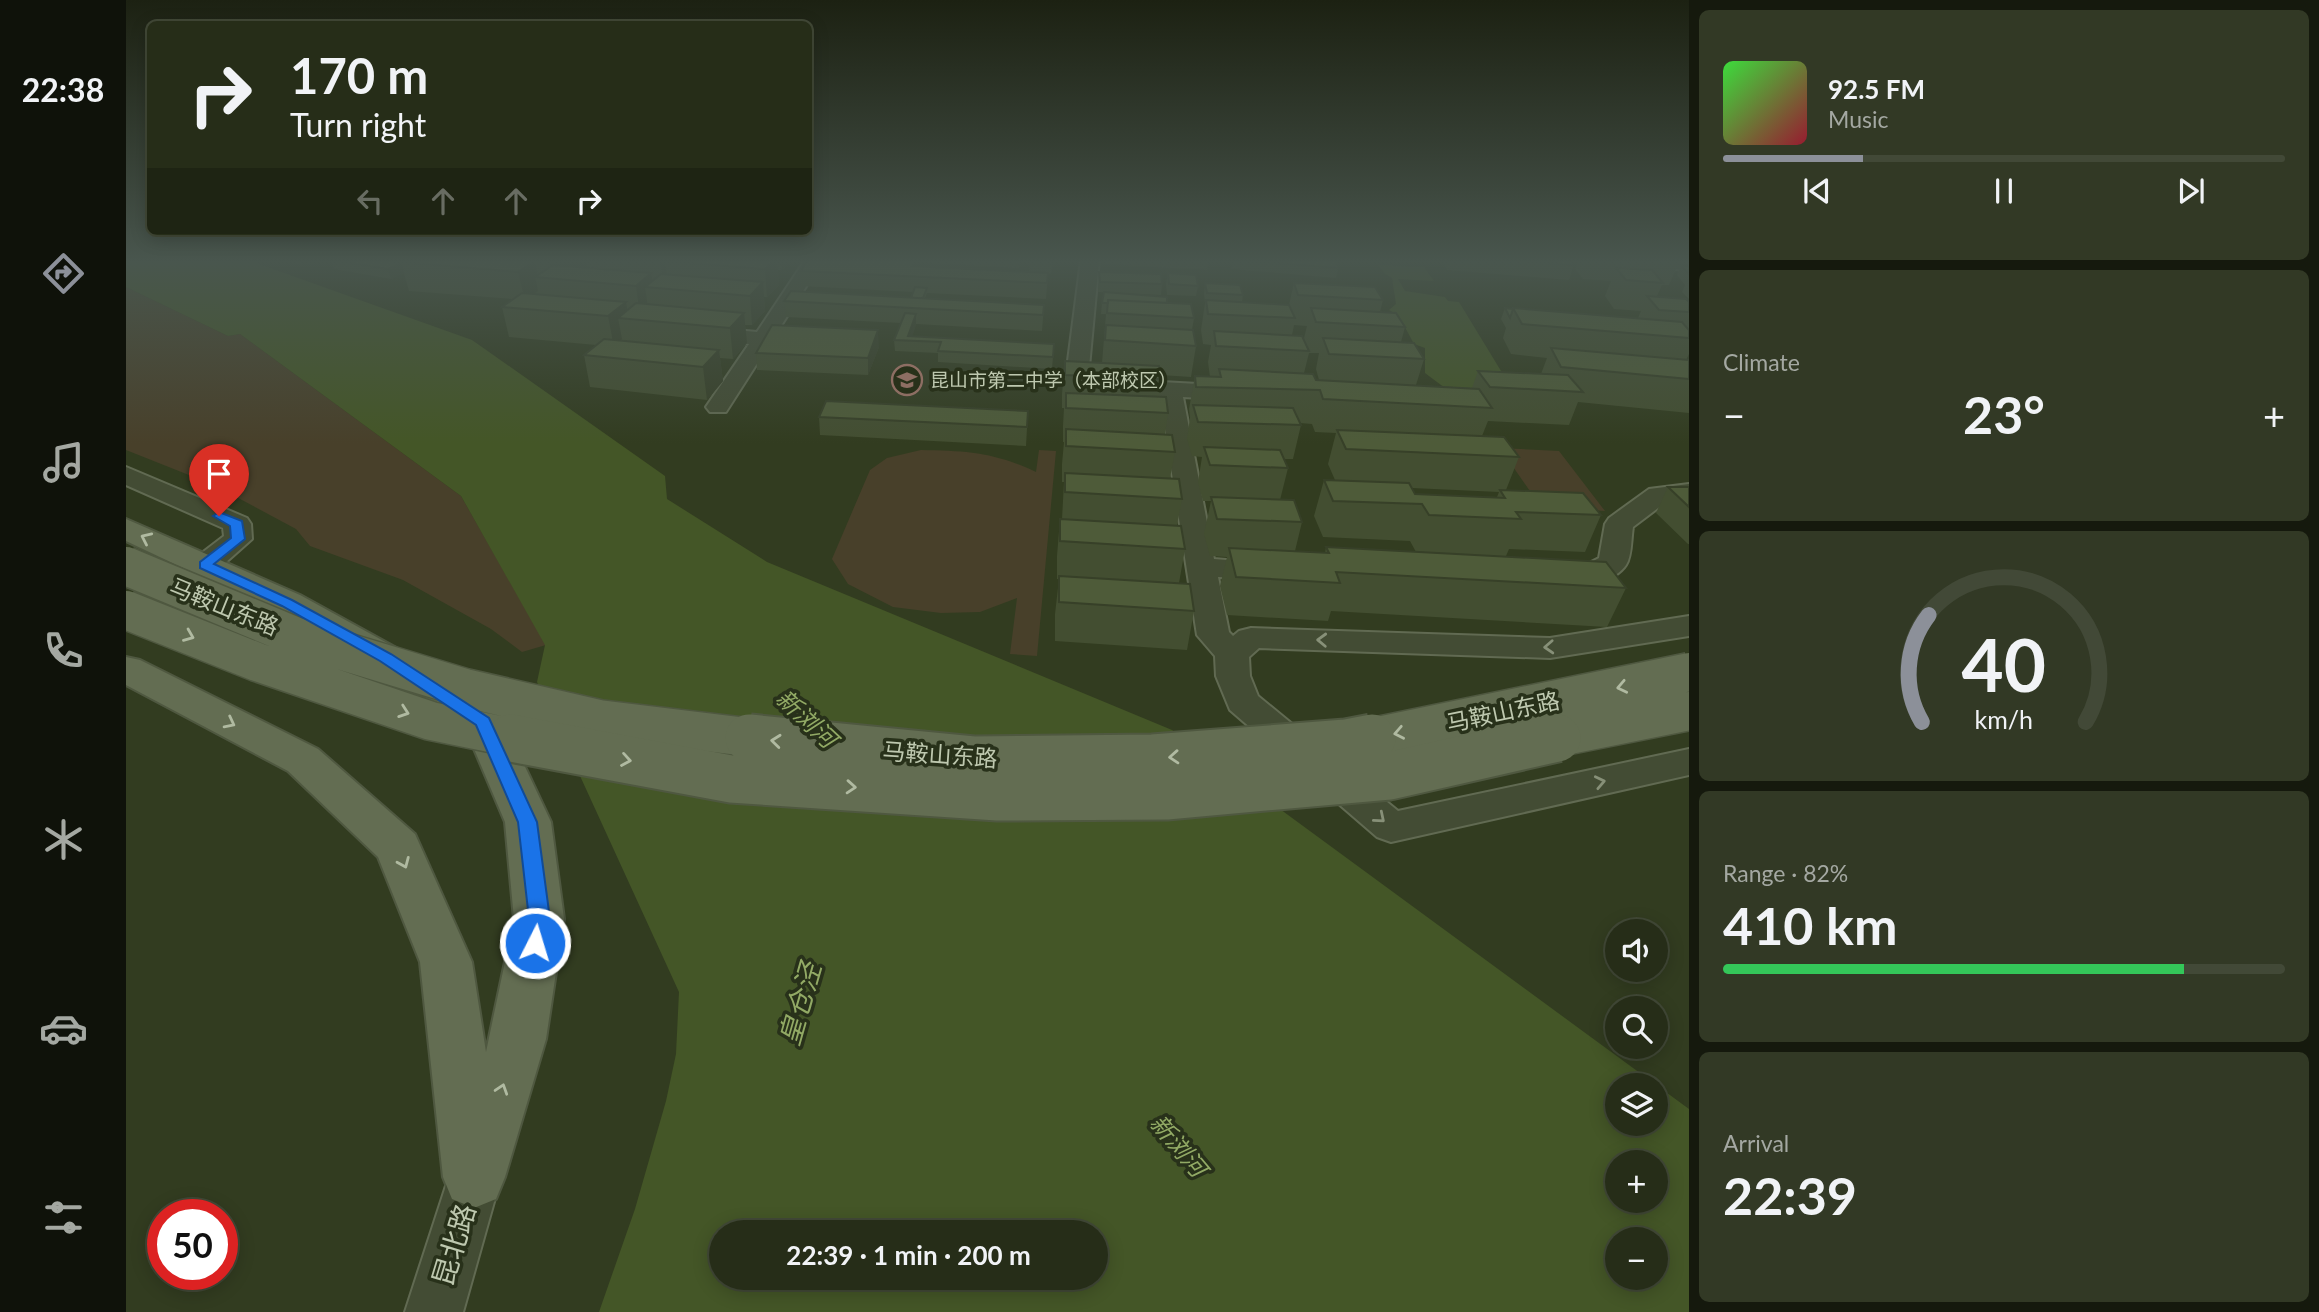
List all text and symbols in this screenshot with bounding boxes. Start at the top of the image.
text: 170 m [290,46,428,104]
icon: right [175,49,266,140]
text: 22:38 [22,70,104,109]
text: 92.5 FM [1828,73,1925,105]
text: Turn right [290,105,426,144]
text: Music [1828,105,1888,133]
icon: previous [1798,172,1836,210]
icon: pause [1985,172,2023,210]
icon: next [2172,172,2210,210]
icon: left [351,182,389,220]
icon: ahead [424,182,462,220]
icon: ahead [497,182,535,220]
icon: right [570,182,608,220]
icon: directions [39,249,88,298]
text: Climate [1723,348,1800,376]
school or university icon: 昆山市第二中学（本部校区） [890,363,924,397]
place label: 昆山市第二中学（本部校区） [930,368,1177,391]
text: 23° [1963,383,2045,445]
text: − [1723,392,1745,438]
text: + [2263,392,2285,438]
icon: music [39,438,88,487]
pin [189,444,249,516]
icon: arrive [200,455,238,493]
one-way arrow [140,532,153,546]
street label: 马鞍山东路 [166,572,283,641]
text: 40 [1962,620,2046,708]
icon: phone [39,626,88,675]
one-way arrow [183,627,195,641]
one-way arrow [1316,632,1327,647]
one-way arrow [1543,639,1554,654]
one-way arrow [1616,678,1628,693]
water label: 新浏河 [771,683,846,756]
street label: 马鞍山东路 [1444,685,1562,737]
one-way arrow [397,704,409,718]
text: km/h [1975,704,2033,734]
one-way arrow [223,714,235,728]
one-way arrow [1394,724,1406,739]
one-way arrow [770,734,781,749]
street label: 马鞍山东路 [882,736,998,772]
one-way arrow [1168,749,1179,764]
one-way arrow [620,752,632,767]
one-way arrow [1593,775,1605,790]
one-way arrow [846,779,857,794]
one-way arrow [1372,810,1385,822]
icon: climate [39,815,88,864]
one-way arrow [396,856,410,868]
text: Range · 82% [1723,859,1848,887]
text: 410 km [1723,894,1897,956]
position arrow [498,906,572,980]
map controls [1605,919,1668,1290]
button: sound [1605,919,1668,982]
water label: 皇仓泾 [771,956,828,1049]
button: search [1605,996,1668,1059]
icon: car [39,1004,88,1053]
button: layers [1605,1073,1668,1136]
one-way arrow [494,1083,509,1095]
water label: 新浏河 [1145,1108,1216,1185]
text: Arrival [1723,1129,1789,1157]
button: + [1605,1150,1668,1213]
text: 22:39 [1723,1164,1857,1226]
icon: filters [39,1193,88,1242]
speed limit sign: 50 [147,1199,238,1290]
street label: 昆北路 [425,1200,482,1290]
button: − [1605,1227,1668,1290]
text: 22:39 · 1 min · 200 m [786,1239,1031,1271]

